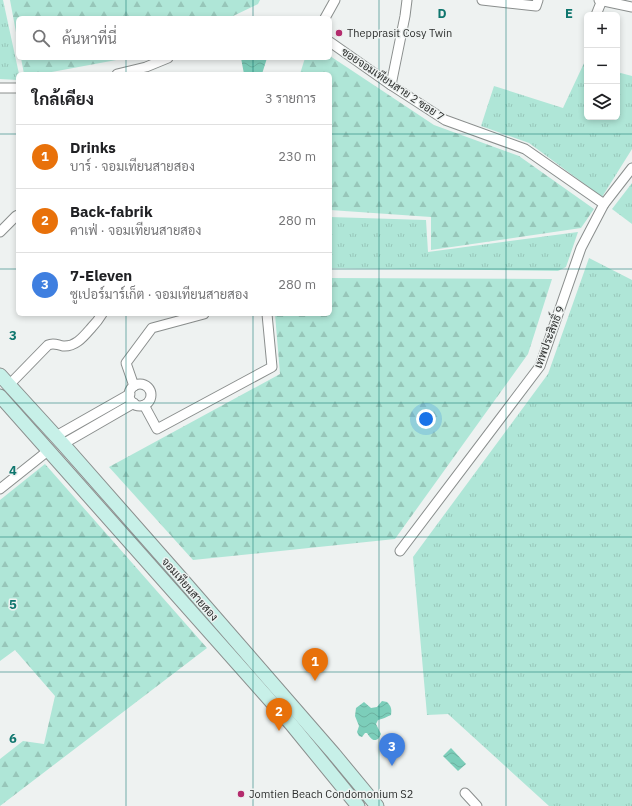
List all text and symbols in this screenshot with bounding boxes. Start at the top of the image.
text: D [437,5,447,22]
text: E [565,5,573,22]
map controls [584,12,620,120]
button: + [584,12,620,48]
search box [16,16,332,60]
place label: Thepprasit Cosy Twin [347,26,452,40]
icon: search [30,27,52,49]
marker: Thepprasit Cosy Twin [334,28,344,38]
text: ค้นหาที่นี่ [62,29,117,48]
street label: ซอยจอมเทียนสาย 2 ซอย 7 [339,43,448,124]
button: − [584,48,620,84]
button: layers [584,84,620,120]
text: ใกล้เคียง [32,88,94,110]
text: 3 รายการ [265,90,316,107]
text: Drinks [70,138,116,157]
text: 1 [41,148,49,165]
text: 230 m [278,148,316,165]
text: บาร์ · จอมเทียนสายสอง [70,158,195,175]
text: Back-fabrik [70,202,153,221]
text: 2 [41,212,49,229]
text: 280 m [278,212,316,229]
text: คาเฟ่ · จอมเทียนสายสอง [70,222,201,239]
text: 7-Eleven [70,266,132,285]
text: 3 [41,276,49,293]
text: 280 m [278,276,316,293]
text: ซูเปอร์มาร์เก็ต · จอมเทียนสายสอง [70,286,248,303]
street label: เทพประสิทธิ์ 9 [526,302,567,370]
text: 3 [9,327,17,344]
your location [416,409,436,429]
text: 4 [9,462,17,479]
street label: จอมเทียนสายสอง [159,554,222,623]
text: 5 [9,596,17,613]
pin: 1 [302,648,328,681]
pin: 2 [266,698,292,731]
text: 6 [9,730,17,747]
pin: 3 [379,733,405,766]
place label: Jomtien Beach Condomonium S2 [249,787,413,801]
marker: Jomtien Beach Condomonium S2 [236,789,246,799]

